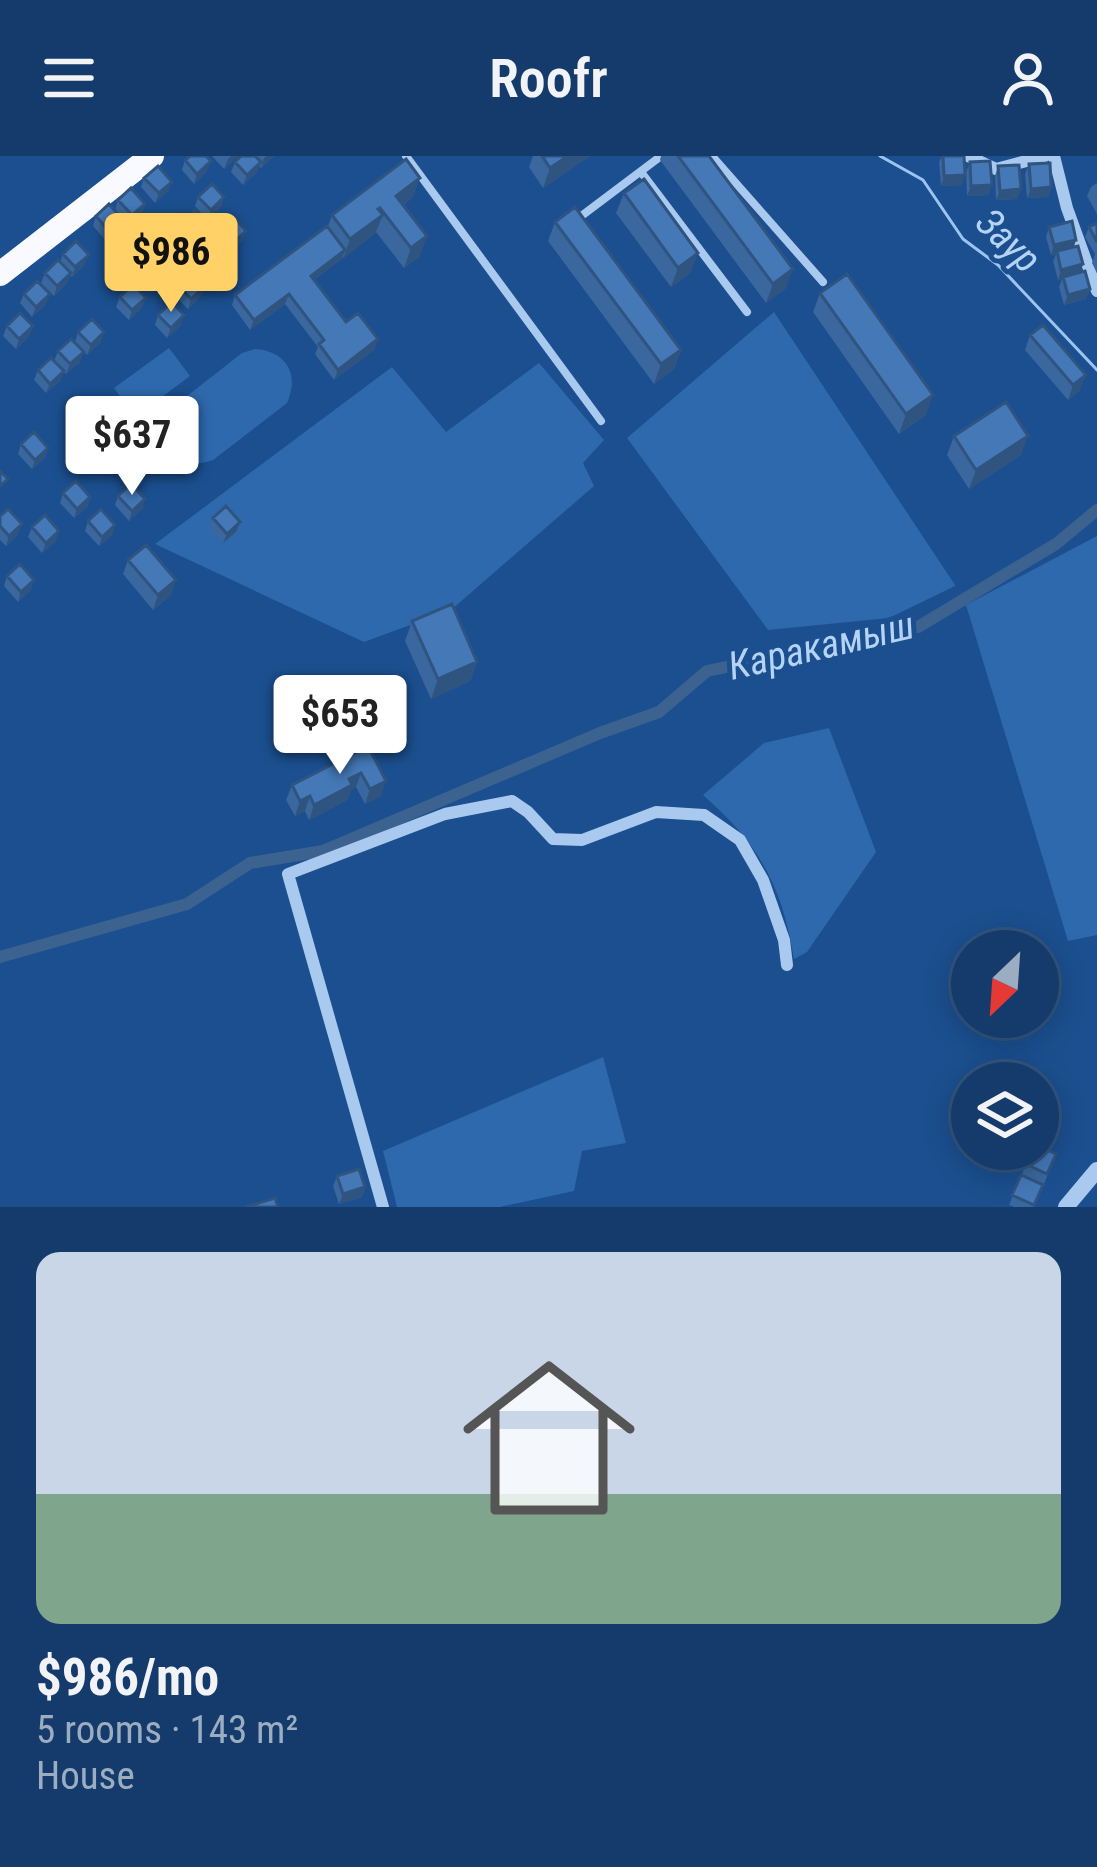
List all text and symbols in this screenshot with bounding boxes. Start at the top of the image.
icon: menu [36,45,102,111]
icon: person [995,45,1061,111]
text: Roofr [489,47,608,110]
water label: Заур [966,199,1050,282]
pin: $986 [100,213,242,315]
text: $986 [132,229,210,275]
pin: $637 [61,396,203,498]
text: $637 [93,412,171,458]
water label: Каракамыш [724,602,919,690]
pin: $653 [269,675,411,777]
text: $653 [301,691,379,737]
north arrow [951,930,1059,1038]
map controls [951,930,1059,1170]
button: layers [951,1062,1059,1170]
icon: home [441,1330,657,1546]
text: $986/mo [36,1648,219,1707]
text: 5 rooms · 143 m² [36,1707,298,1753]
text: House [36,1753,135,1799]

